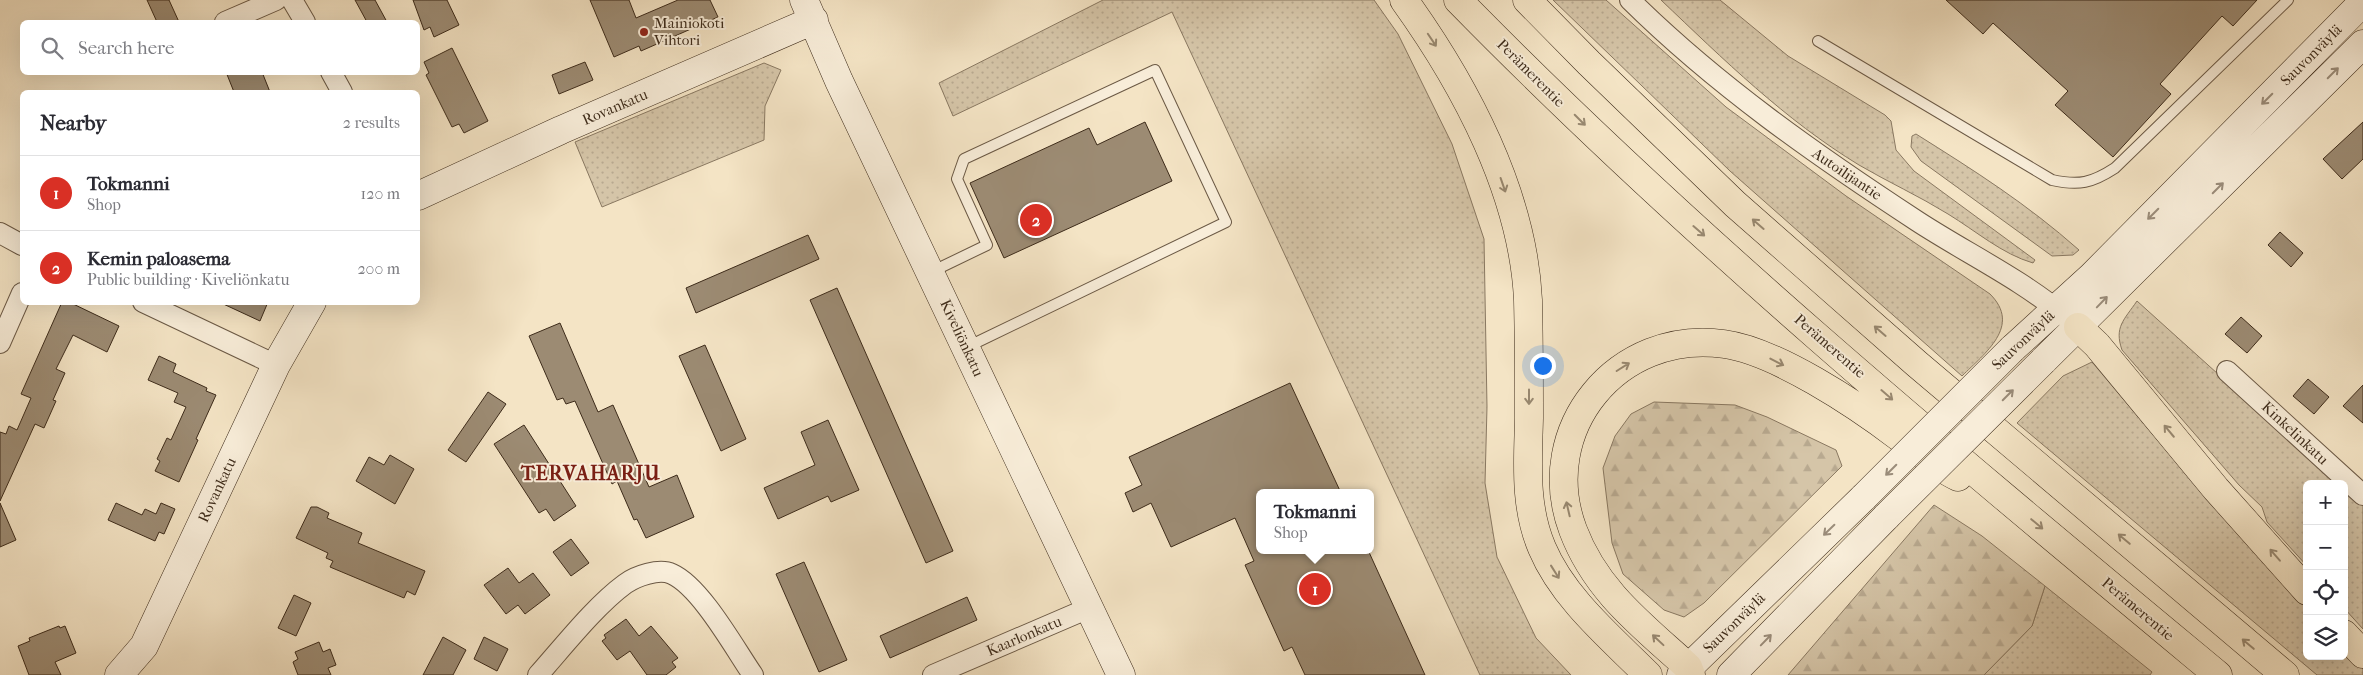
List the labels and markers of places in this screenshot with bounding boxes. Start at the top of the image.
place label: Mainiokoti Vihtori [653,14,725,49]
marker: Mainiokoti Vihtori [638,26,650,38]
pin: 2 [1020,201,1052,239]
pin: 1 [1299,570,1331,608]

